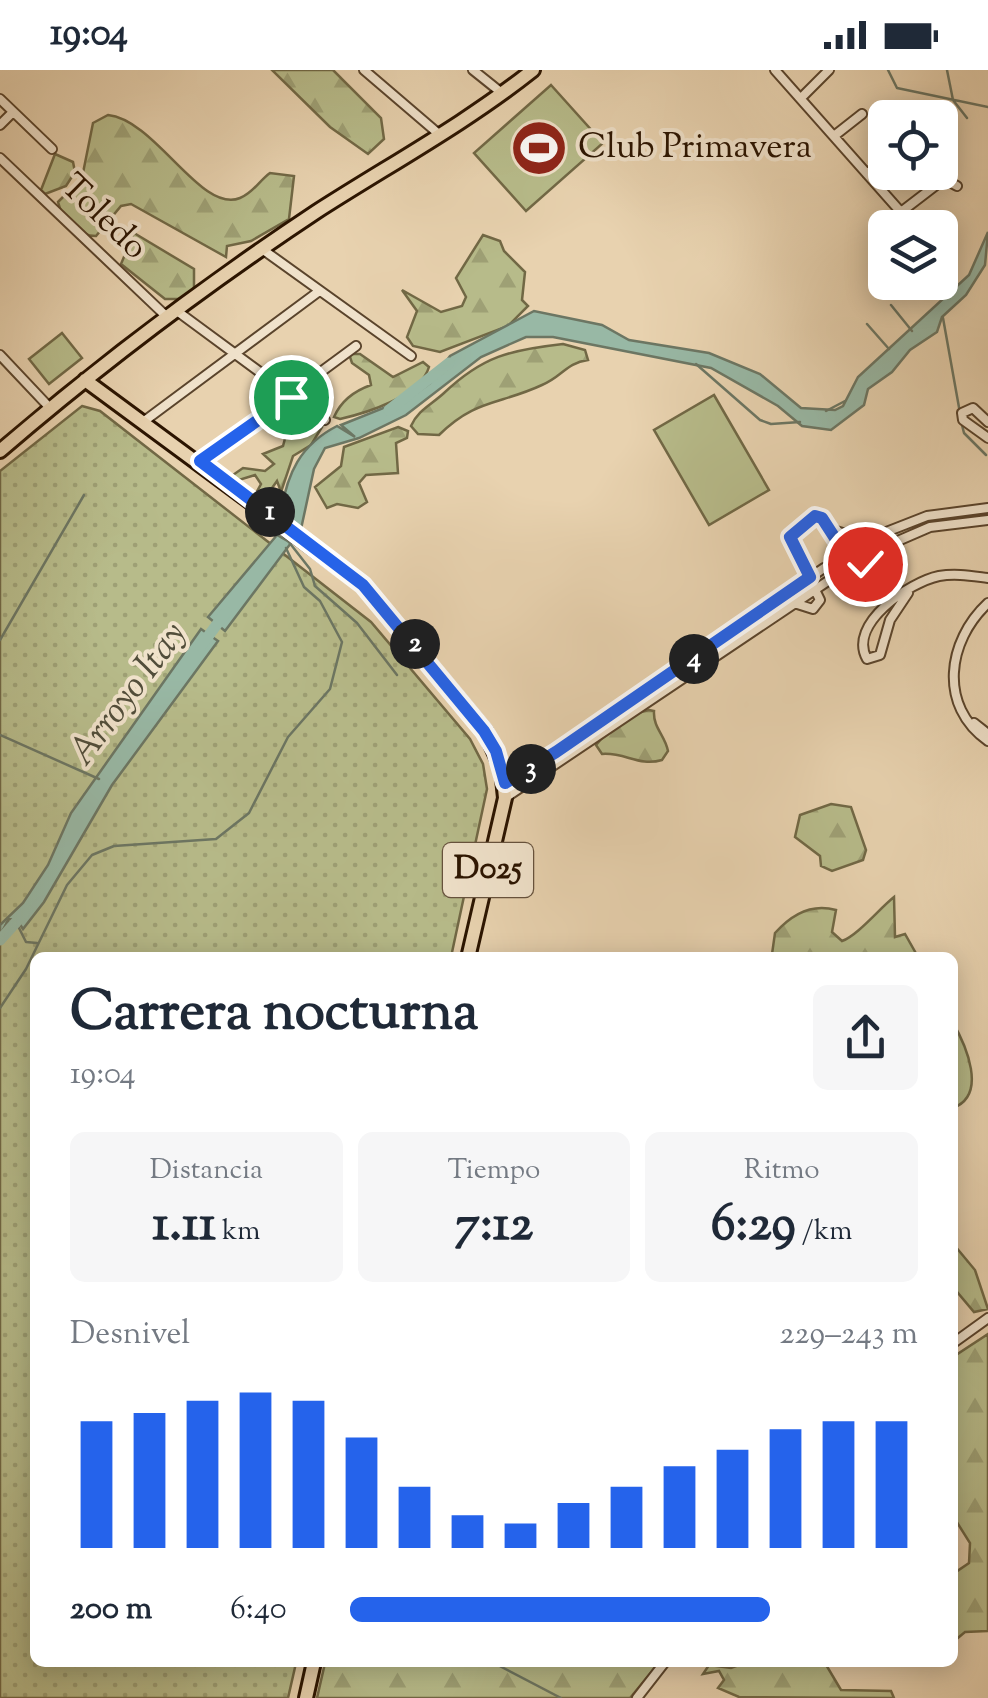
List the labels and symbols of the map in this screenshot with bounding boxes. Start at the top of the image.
sports icon: Club Primavera [509,118,569,178]
place label: Club Primavera [578,123,812,174]
street label: Toledo [48,163,158,273]
pin [249,355,334,440]
pin: 1 [245,487,295,537]
pin [823,522,908,607]
water label: Arroyo Itay [57,612,201,778]
pin: 2 [390,619,440,669]
pin: 4 [669,634,719,684]
pin: 3 [506,744,556,794]
road number: D025 [443,843,533,897]

